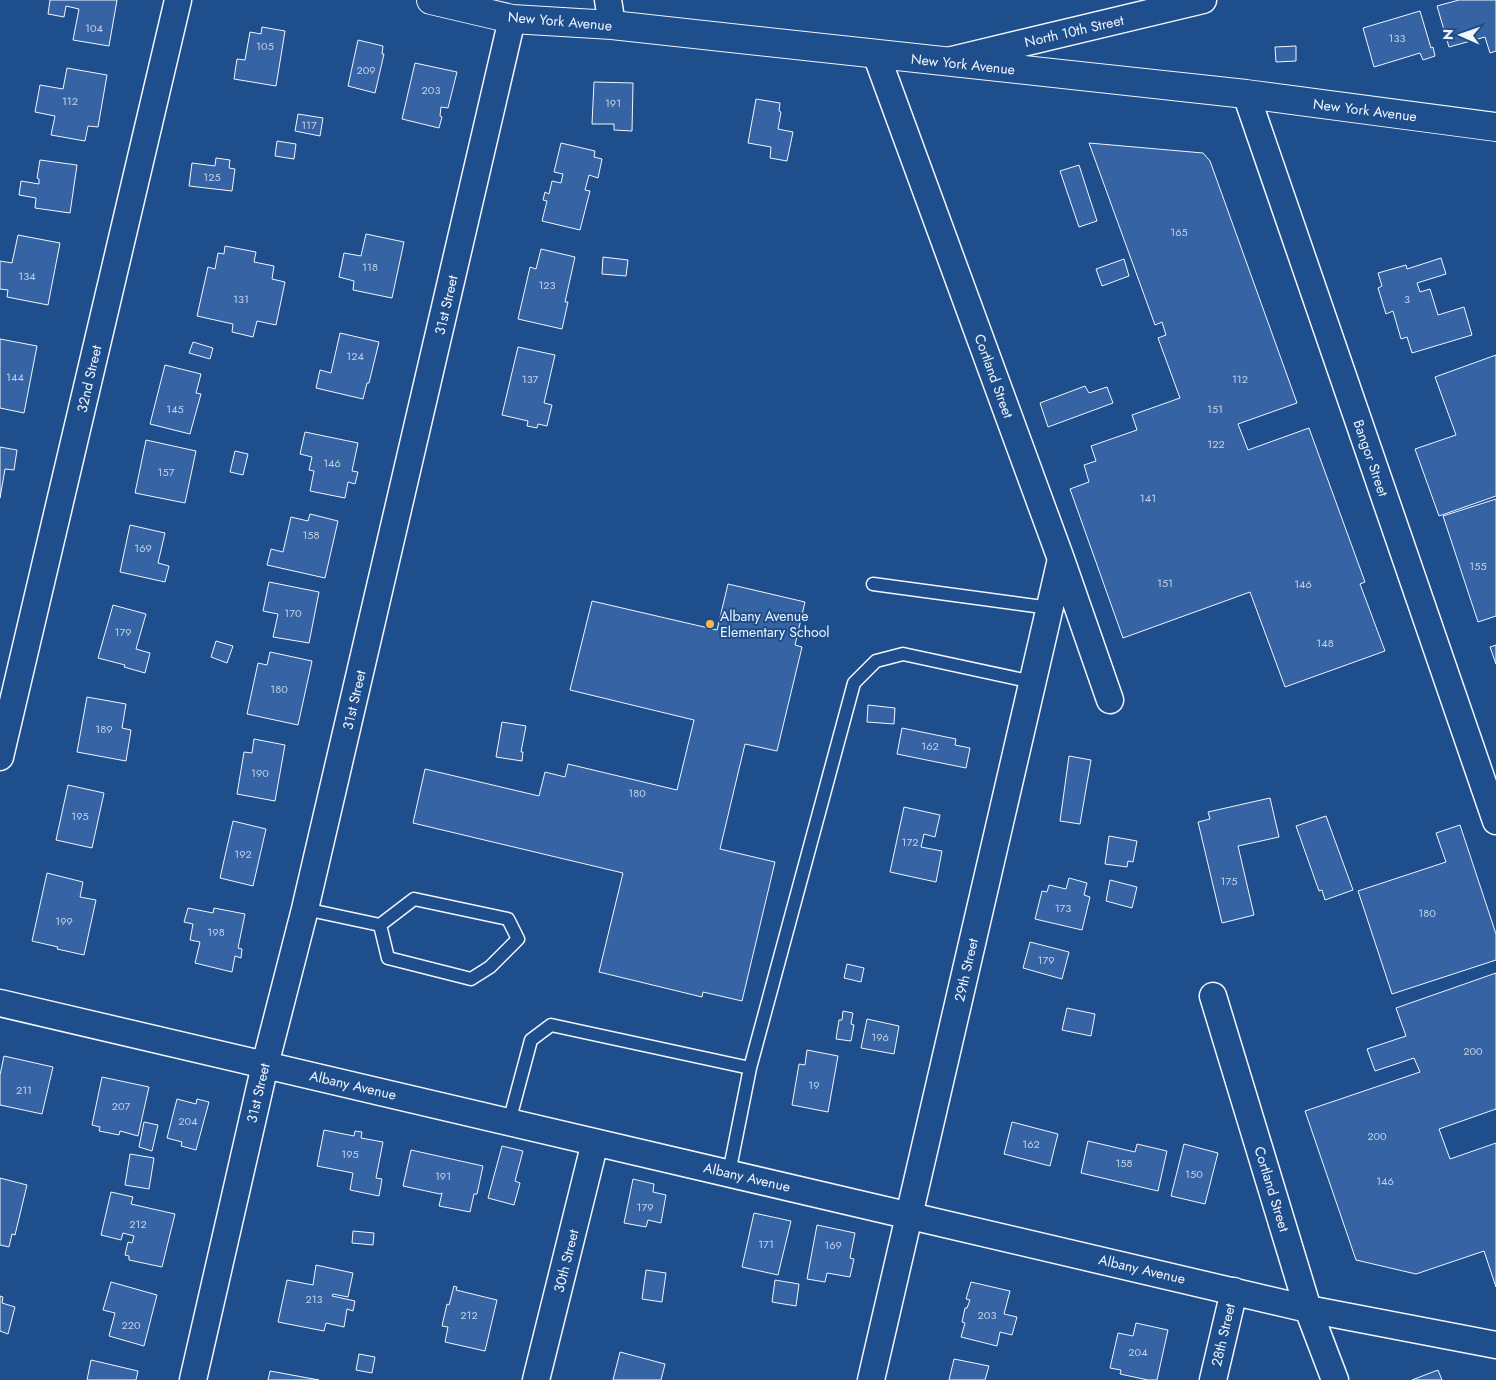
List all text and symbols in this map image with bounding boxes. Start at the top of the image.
street label: New York Avenue [507,6,613,36]
street label: North 10th Street [1022,10,1126,52]
north arrow [1436,10,1486,60]
house number: 104 [85,20,104,36]
text: N [1438,29,1458,40]
house number: 133 [1389,30,1405,46]
house number: 105 [256,38,274,54]
street label: New York Avenue [910,49,1016,79]
house number: 209 [356,62,376,78]
house number: 203 [422,82,440,98]
house number: 112 [62,93,78,109]
street label: New York Avenue [1312,94,1418,126]
house number: 191 [605,95,621,111]
house number: 117 [301,117,317,133]
house number: 125 [203,169,221,185]
house number: 165 [1170,224,1188,240]
house number: 118 [362,259,378,275]
house number: 134 [18,268,36,284]
street label: 31st Street [429,273,463,337]
house number: 123 [538,277,556,293]
house number: 131 [233,291,249,307]
house number: 3 [1404,291,1410,307]
street label: Cortland Street [970,331,1019,421]
street label: 32nd Street [72,343,107,415]
house number: 124 [346,348,364,364]
house number: 144 [6,369,24,385]
house number: 137 [522,371,539,387]
house number: 112 [1232,371,1248,387]
house number: 145 [166,401,184,417]
house number: 151 [1207,401,1223,417]
street label: Bangor Street [1349,417,1394,500]
house number: 122 [1207,436,1225,452]
house number: 146 [323,455,341,471]
house number: 157 [158,464,175,480]
house number: 141 [1140,490,1156,506]
house number: 158 [302,527,320,543]
house number: 169 [134,540,152,556]
house number: 155 [1469,558,1487,574]
house number: 151 [1157,575,1173,591]
house number: 146 [1294,576,1312,592]
house number: 170 [284,605,302,621]
place label: Albany Avenue Elementary School [720,606,830,642]
marker: Albany Avenue Elementary School [704,618,716,630]
house number: 179 [114,624,132,640]
house number: 148 [1316,635,1334,651]
street label: 31st Street [337,668,371,732]
house number: 180 [270,681,288,697]
house number: 189 [95,721,113,737]
house number: 162 [921,738,939,754]
house number: 190 [251,765,269,781]
house number: 180 [628,785,646,801]
house number: 195 [71,808,89,824]
house number: 172 [902,834,918,850]
house number: 192 [234,846,252,862]
house number: 175 [1221,873,1237,889]
house number: 173 [1055,900,1071,916]
house number: 180 [1418,905,1436,921]
house number: 199 [55,913,73,929]
house number: 198 [207,924,225,940]
street label: 29th Street [949,936,983,1004]
house number: 179 [1037,952,1055,968]
house number: 196 [871,1029,889,1045]
house number: 200 [1463,1043,1483,1059]
street label: 31st Street [241,1061,275,1125]
street label: Albany Avenue [308,1065,398,1105]
house number: 19 [808,1077,820,1093]
house number: 211 [16,1082,32,1098]
house number: 207 [112,1098,131,1114]
house number: 204 [178,1113,198,1129]
house number: 200 [1367,1128,1387,1144]
house number: 162 [1022,1136,1040,1152]
street label: Cortland Street [1250,1144,1295,1235]
house number: 195 [341,1146,359,1162]
house number: 158 [1115,1155,1133,1171]
street label: Albany Avenue [702,1157,792,1197]
house number: 150 [1185,1166,1203,1182]
house number: 191 [435,1168,451,1184]
house number: 146 [1376,1173,1394,1189]
house number: 179 [636,1199,654,1215]
house number: 212 [129,1216,147,1232]
street label: 30th Street [549,1227,584,1295]
house number: 171 [758,1236,774,1252]
house number: 169 [824,1237,842,1253]
street label: Albany Avenue [1097,1249,1187,1289]
house number: 213 [305,1291,323,1307]
street label: 28th Street [1206,1301,1240,1368]
house number: 212 [460,1307,478,1323]
house number: 203 [978,1307,996,1323]
house number: 220 [121,1317,141,1333]
house number: 204 [1128,1344,1148,1360]

